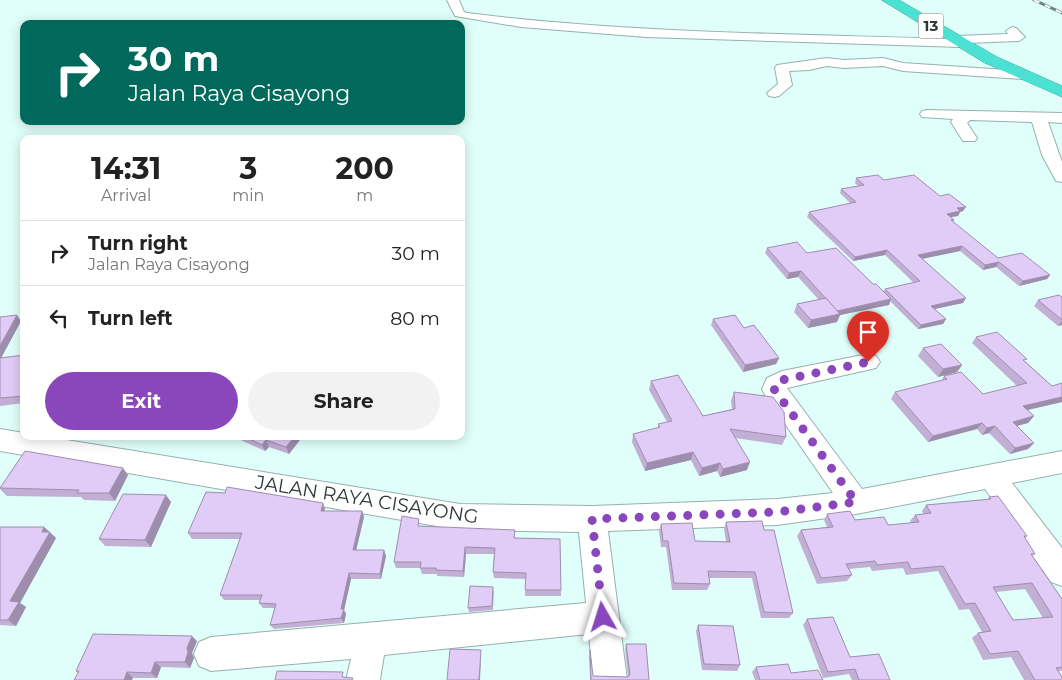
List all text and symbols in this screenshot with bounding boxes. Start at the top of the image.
road number: 13 [918,14,944,38]
text: 30 m [128,37,219,80]
icon: right [45,40,110,105]
text: Jalan Raya Cisayong [128,80,350,107]
text: 14:31 [91,150,161,187]
text: 3 [239,150,257,187]
text: 200 [335,150,394,187]
text: Arrival [101,186,151,205]
text: min [232,186,264,205]
text: m [356,186,373,205]
text: Turn right [88,232,188,255]
icon: right [45,239,73,267]
text: 30 m [392,242,440,265]
text: Jalan Raya Cisayong [88,255,250,274]
icon: left [45,304,73,332]
text: Turn left [88,307,173,330]
text: 80 m [390,307,440,330]
pin [847,311,889,362]
icon: arrive [854,318,882,346]
button: Exit [45,372,238,430]
button: Share [248,372,440,430]
street label: JALAN RAYA CISAYONG [253,470,480,528]
position arrow [576,590,628,642]

